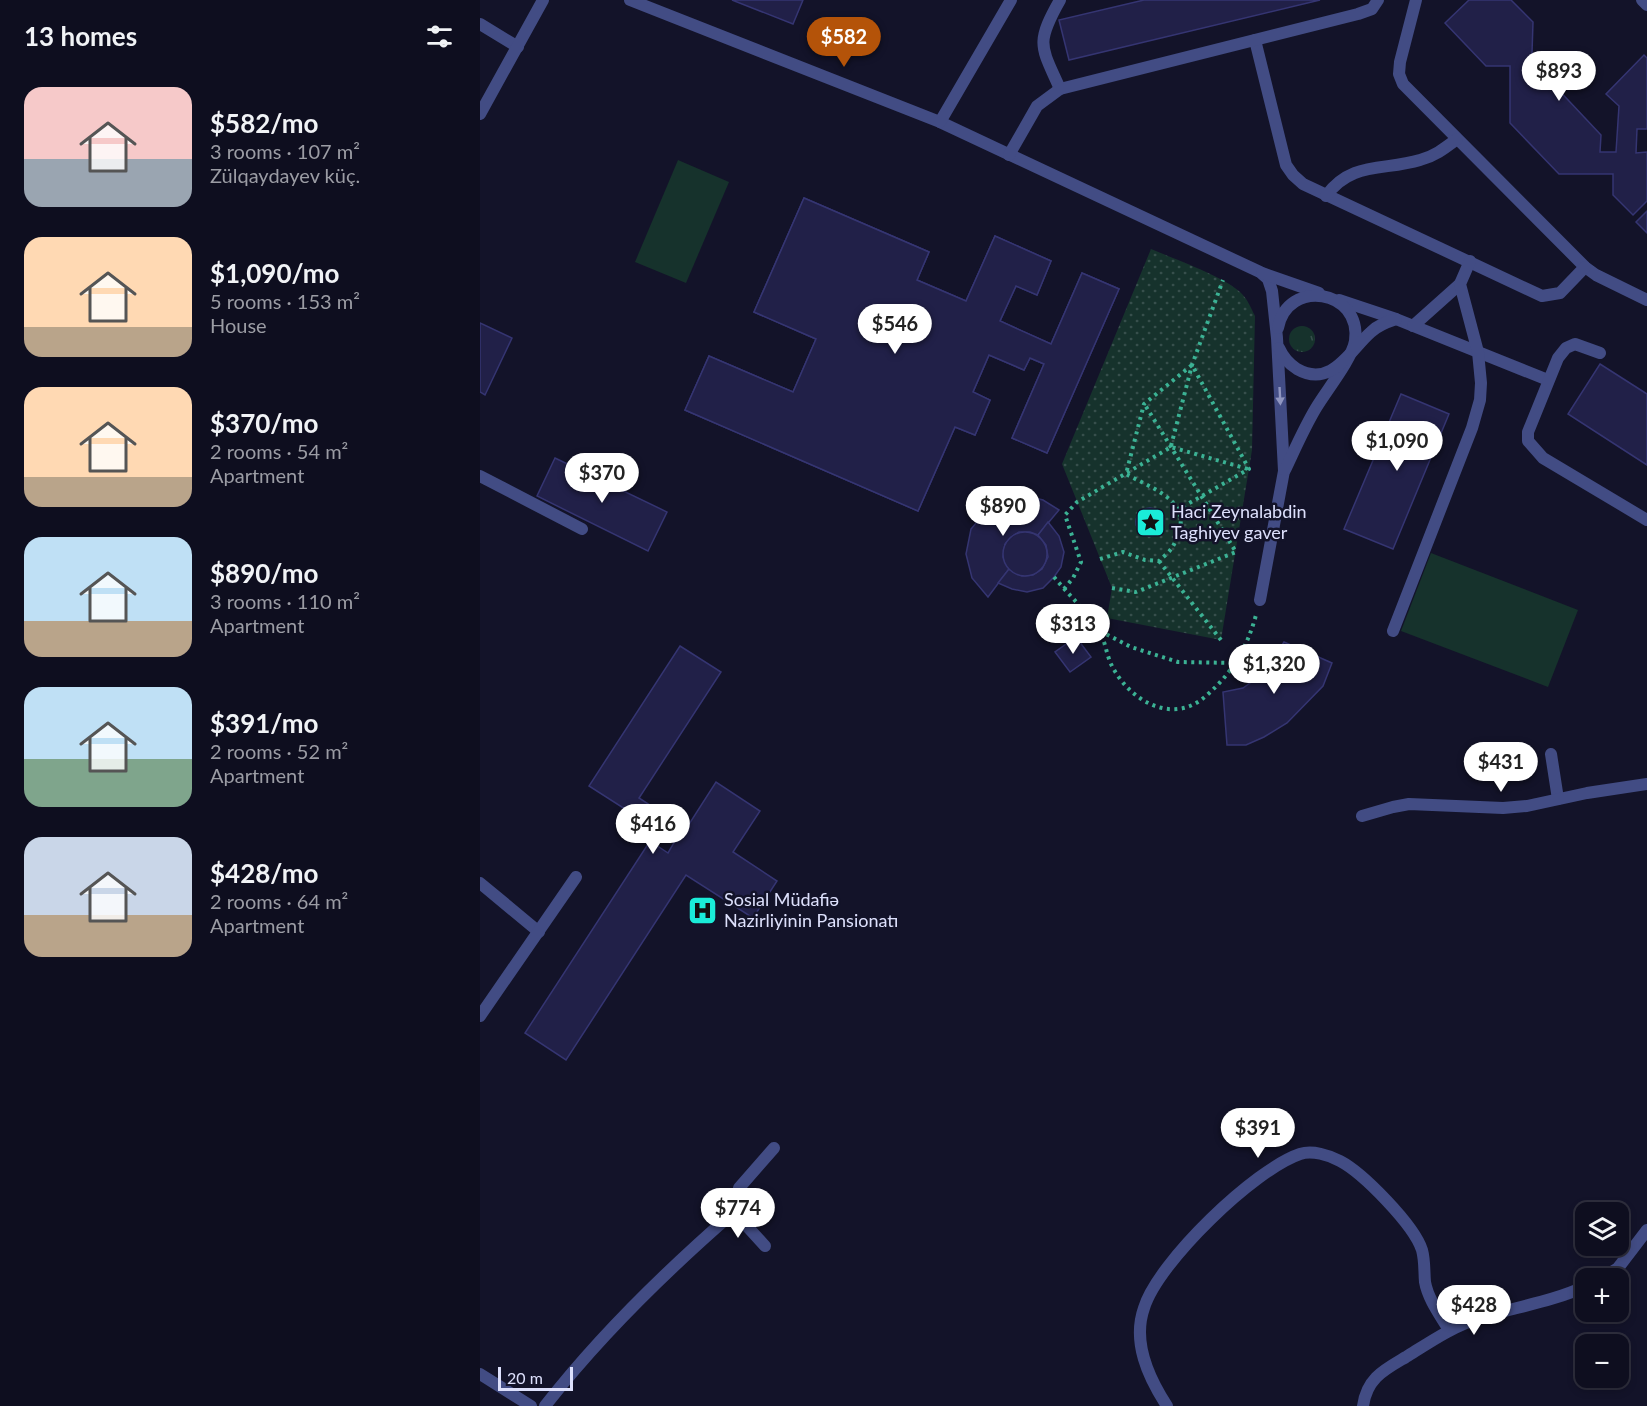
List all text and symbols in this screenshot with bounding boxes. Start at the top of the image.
pin: $582 [808,17,880,68]
text: 13 homes [24,20,137,52]
icon: filters [423,20,456,53]
text: $582 [821,24,867,48]
pin: $893 [1523,51,1595,102]
text: $893 [1536,58,1582,82]
text: $582/mo [210,107,318,139]
icon: home [72,111,144,183]
text: 3 rooms · 107 m² [210,139,360,163]
text: Zülqaydayev küç. [210,163,360,187]
text: $1,090/mo [210,257,340,289]
icon: home [72,261,144,333]
text: 5 rooms · 153 m² [210,289,360,313]
pin: $546 [859,304,931,355]
text: $546 [872,311,918,335]
text: House [210,313,267,337]
one-way arrow [1276,387,1285,406]
text: $370/mo [210,407,318,439]
icon: home [72,411,144,483]
pin: $1,090 [1348,421,1446,472]
text: $1,090 [1366,428,1428,452]
text: 2 rooms · 54 m² [210,439,348,463]
pin: $370 [566,453,638,504]
text: $370 [579,460,625,484]
text: Apartment [210,463,304,487]
pin: $890 [967,486,1039,537]
text: $890 [980,493,1026,517]
place label: Haci Zeynalabdin Taghiyev gaver [1171,500,1307,543]
place icon: Haci Zeynalabdin Taghiyev gaver [1134,506,1166,538]
text: $890/mo [210,557,318,589]
icon: home [72,561,144,633]
text: 3 rooms · 110 m² [210,589,360,613]
pin: $313 [1037,604,1109,655]
text: $313 [1050,611,1096,635]
text: Apartment [210,613,304,637]
pin: $1,320 [1225,644,1323,695]
text: $1,320 [1243,651,1305,675]
text: $391/mo [210,707,318,739]
icon: home [72,711,144,783]
text: 2 rooms · 52 m² [210,739,348,763]
pin: $431 [1465,742,1537,793]
text: $431 [1478,749,1524,773]
text: Apartment [210,763,304,787]
pin: $416 [617,804,689,855]
text: $416 [630,811,676,835]
text: $428/mo [210,857,318,889]
icon: home [72,861,144,933]
place label: Sosial Müdafiə Nazirliyinin Pansionatı [724,888,898,931]
text: 2 rooms · 64 m² [210,889,348,913]
hospital icon: Sosial Müdafiə Nazirliyinin Pansionatı [687,894,719,926]
text: Apartment [210,913,304,937]
pin: $391 [1222,1108,1294,1159]
text: $391 [1235,1115,1281,1139]
pin: $774 [702,1188,774,1239]
text: $774 [715,1195,761,1219]
map controls [1575,1202,1629,1388]
button: layers [1575,1202,1629,1256]
button: + [1575,1268,1629,1322]
pin: $428 [1438,1285,1510,1336]
text: $428 [1451,1292,1497,1316]
button: − [1575,1334,1629,1388]
scale bar [498,1364,573,1392]
text: 20 m [507,1368,543,1387]

